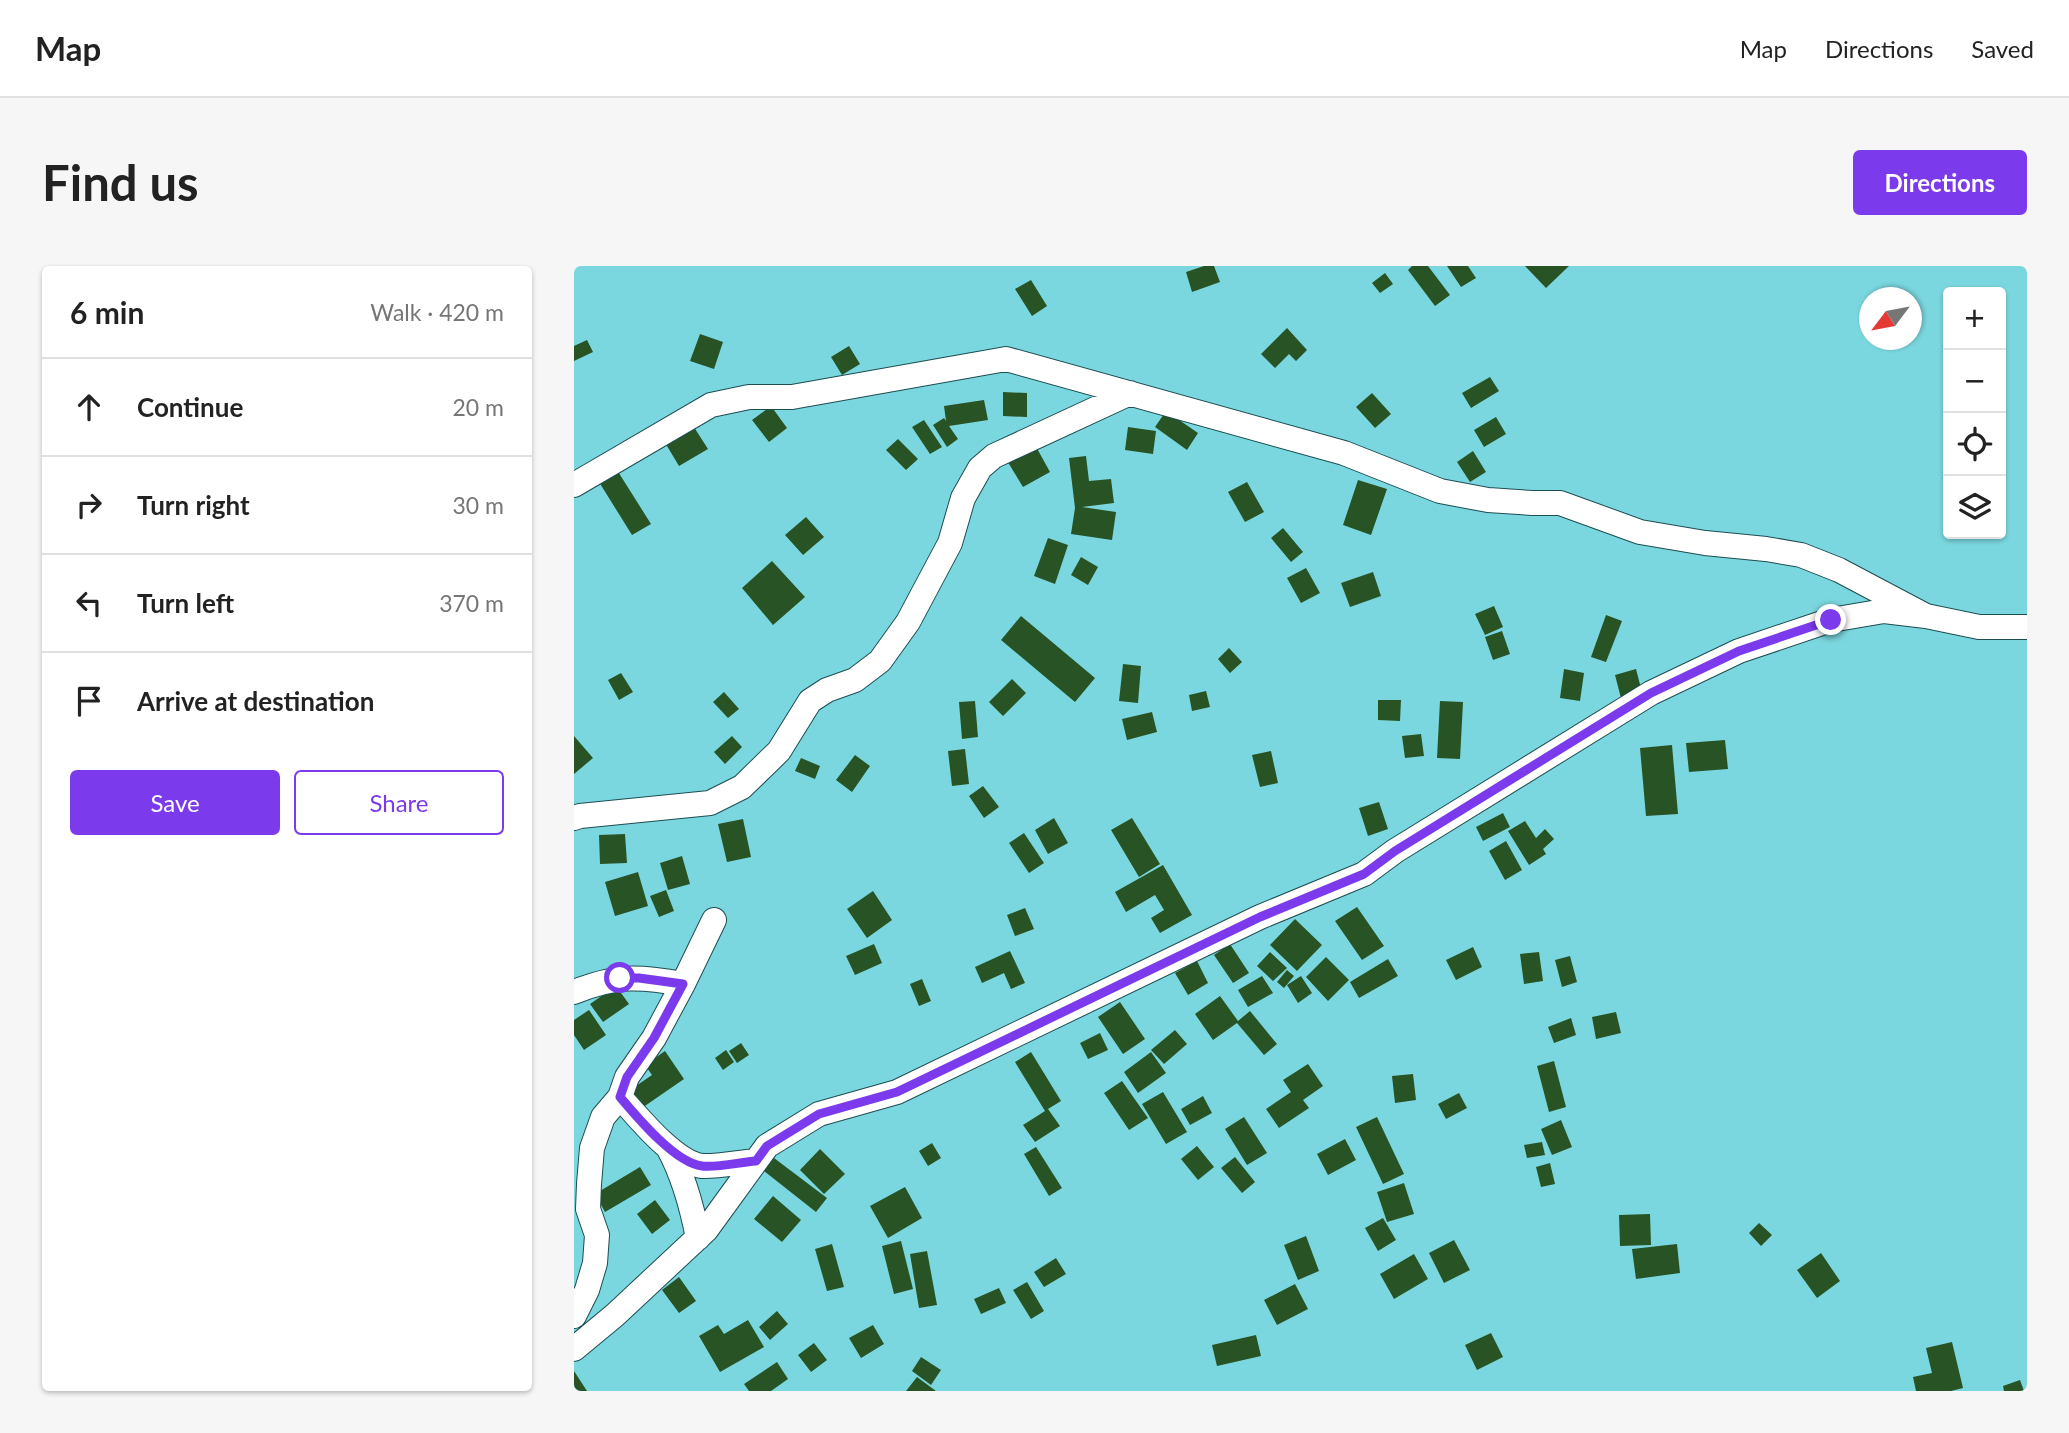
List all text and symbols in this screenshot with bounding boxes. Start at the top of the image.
text: Map [35,28,101,68]
text: Map [1740,34,1787,63]
text: Directions [1825,34,1933,63]
text: Saved [1971,34,2034,63]
button: Directions [1853,150,2027,215]
text: Find us [42,153,199,211]
north arrow [1859,287,1922,350]
map controls [1943,287,2006,539]
button: + [1943,287,2006,350]
text: 6 min [70,294,144,330]
text: Walk · 420 m [370,298,504,326]
button: − [1943,350,2006,413]
icon: ahead [70,388,108,426]
text: Continue [137,391,243,423]
text: 20 m [453,393,504,421]
button: locate [1943,413,2006,476]
button: layers [1943,476,2006,539]
icon: right [70,486,108,524]
text: Turn right [137,489,250,521]
text: 30 m [453,491,504,519]
icon: left [70,584,108,622]
text: Turn left [137,587,234,619]
text: 370 m [439,589,504,617]
route end [1815,604,1846,635]
icon: arrive [70,682,108,720]
text: Arrive at destination [137,685,374,717]
button: Save [70,770,280,835]
button: Share [294,770,504,835]
route start [604,962,635,993]

